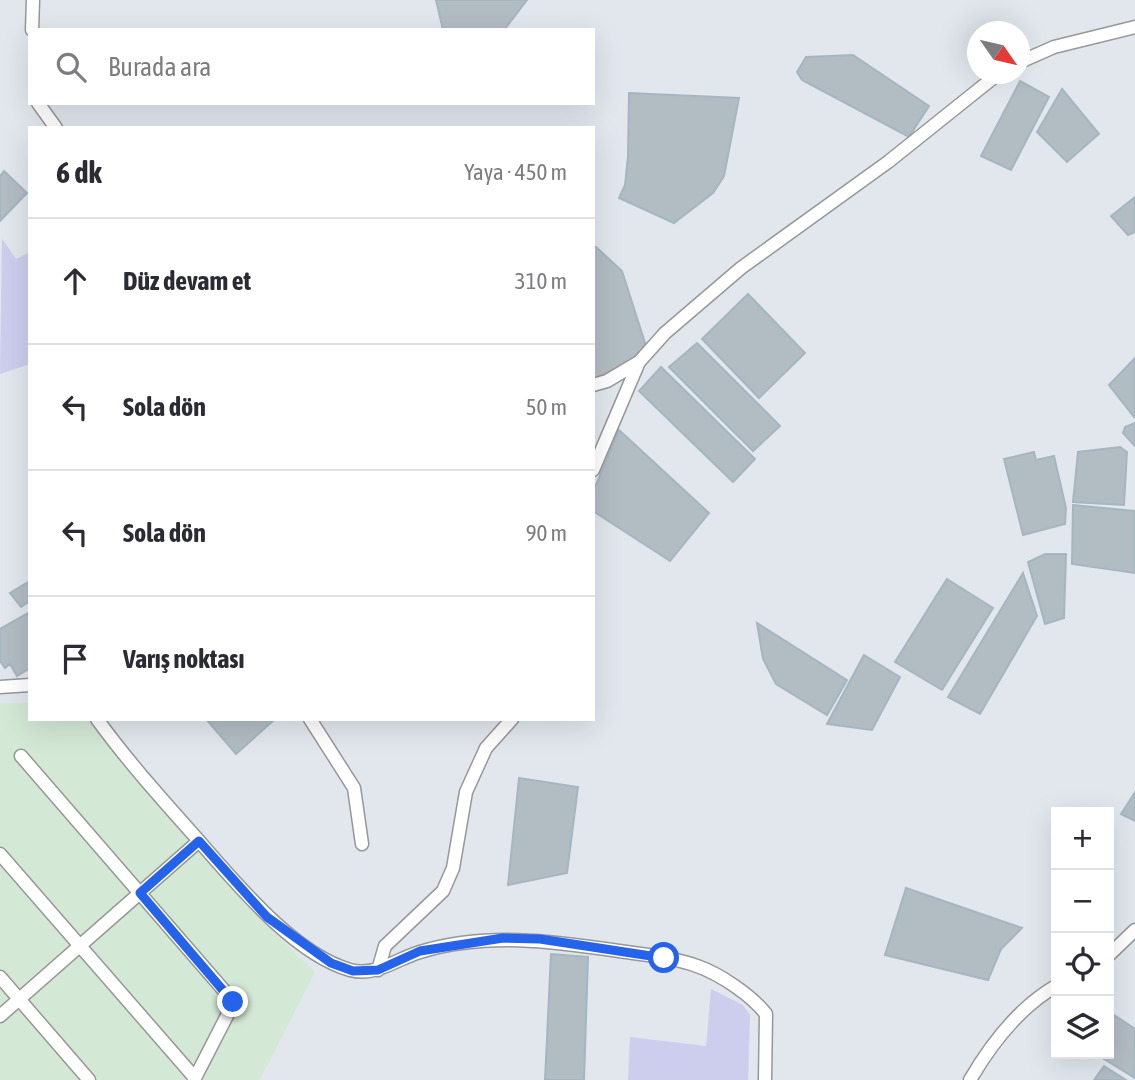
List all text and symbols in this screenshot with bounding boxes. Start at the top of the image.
north arrow [967,21,1030,84]
search box [28,28,595,105]
icon: search [52,48,90,86]
text: Burada ara [108,52,211,82]
text: 6 dk [56,155,102,189]
text: Yaya · 450 m [464,159,567,185]
icon: ahead [56,262,94,300]
text: Düz devam et [123,266,251,296]
text: 310 m [515,268,567,294]
icon: left [56,388,94,426]
text: Sola dön [123,392,206,422]
text: 50 m [526,394,567,420]
icon: left [56,514,94,552]
text: Sola dön [123,518,206,548]
text: 90 m [526,520,567,546]
icon: arrive [56,640,94,678]
text: Varış noktası [123,644,244,674]
map controls [1051,807,1114,1059]
button: + [1051,807,1114,870]
button: − [1051,870,1114,933]
button: locate [1051,933,1114,996]
route start [648,942,679,973]
route end [217,986,248,1017]
button: layers [1051,996,1114,1059]

